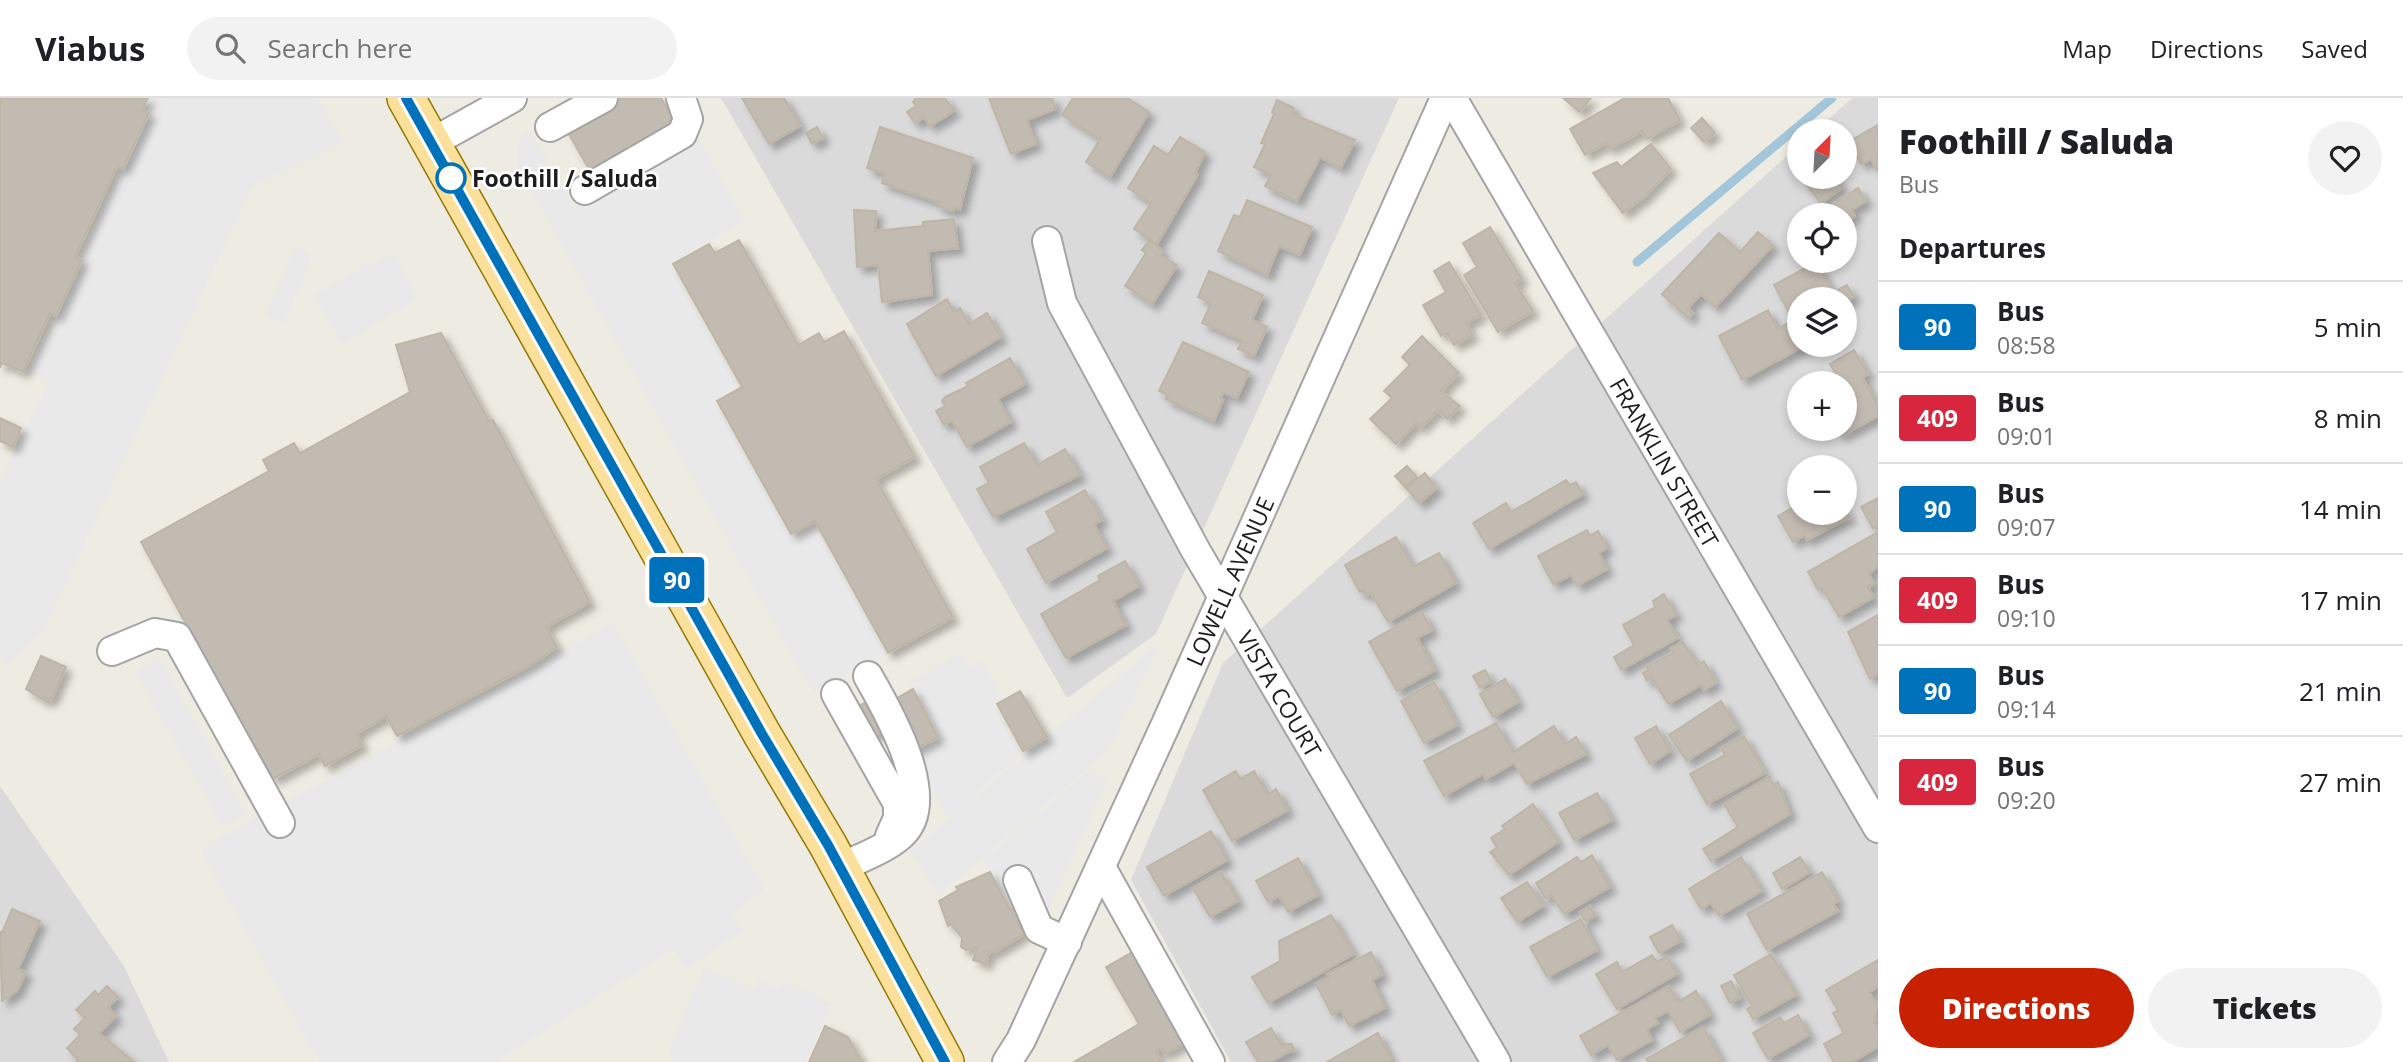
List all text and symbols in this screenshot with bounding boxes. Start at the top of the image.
search box [187,17,677,80]
text: Viabus [35,26,145,71]
icon: search [211,29,249,67]
text: Search here [267,30,412,66]
text: Map [2062,32,2112,65]
text: Directions [2150,32,2263,65]
text: Saved [2301,32,2368,65]
north arrow [1787,119,1857,189]
map controls [1787,119,1857,525]
text: Foothill / Saluda [1899,119,2174,164]
button: heart [2308,121,2382,195]
place label: Foothill / Saluda [472,162,658,194]
marker: Foothill / Saluda [436,163,466,193]
text: Bus [1899,168,1939,200]
button: locate [1787,203,1857,273]
text: Departures [1899,230,2046,266]
button: layers [1787,287,1857,357]
text: Bus [1997,293,2044,329]
text: 5 min [2314,309,2382,345]
text: 90 [1924,310,1951,343]
text: 08:58 [1997,329,2056,361]
button: + [1787,371,1857,441]
street label: FRANKLIN STREET [1603,372,1727,554]
text: Bus [1997,384,2044,420]
text: 8 min [2314,400,2382,436]
text: 409 [1917,401,1958,434]
text: 09:01 [1997,420,2056,452]
button: − [1787,455,1857,525]
text: Bus [1997,475,2044,511]
text: 14 min [2299,491,2382,527]
street label: LOWELL AVENUE [1178,492,1281,671]
text: 90 [1924,492,1951,525]
text: 09:07 [1997,511,2056,543]
line badge: 90 [646,557,708,603]
text: 90 [663,563,691,596]
text: Bus [1997,566,2044,602]
text: 17 min [2299,582,2382,618]
text: 409 [1917,583,1958,616]
text: 09:10 [1997,602,2056,634]
street label: VISTA COURT [1230,624,1330,763]
text: Bus [1997,657,2044,693]
text: 21 min [2299,673,2382,709]
text: 90 [1924,674,1951,707]
text: 09:14 [1997,693,2056,725]
text: Bus [1997,748,2044,784]
text: 27 min [2299,764,2382,800]
text: 409 [1917,765,1958,798]
text: 09:20 [1997,784,2056,816]
button: Directions [1899,968,2134,1048]
button: Tickets [2148,968,2382,1048]

